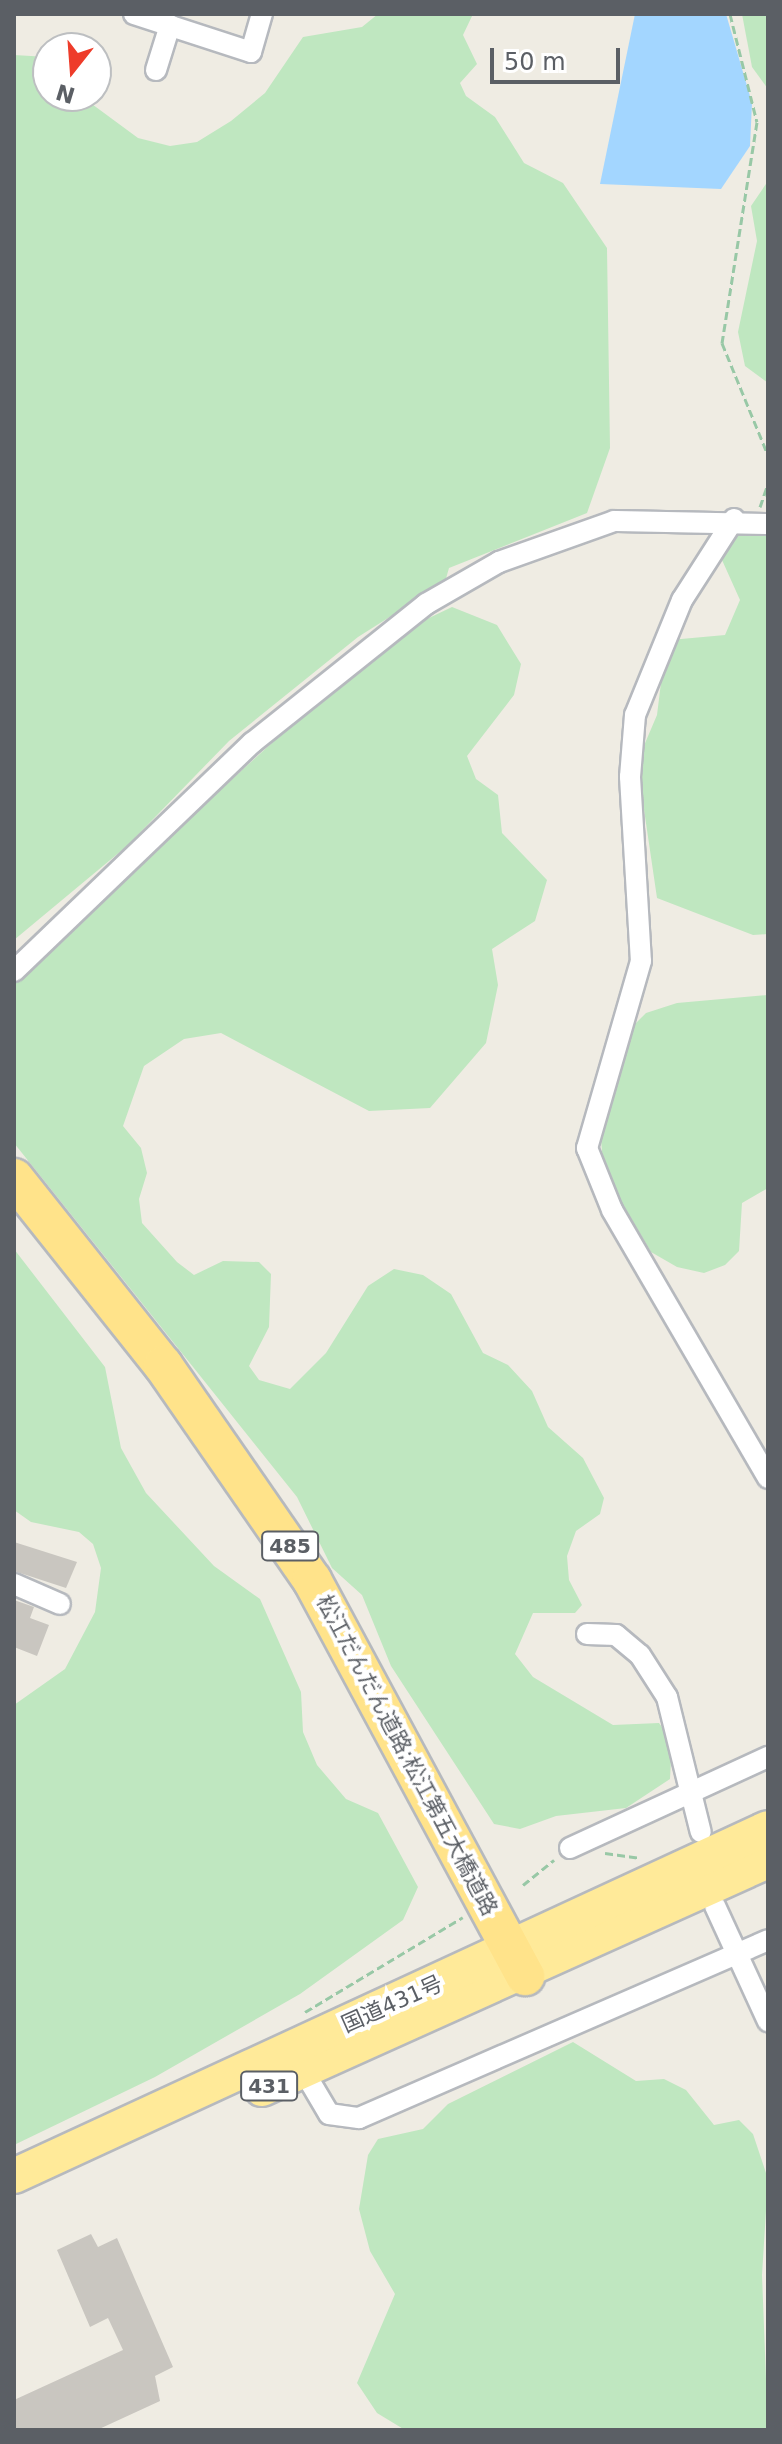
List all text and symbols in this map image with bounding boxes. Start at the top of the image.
north arrow [32,32,112,112]
scale bar [494,32,624,82]
text: 50 m [504,48,566,76]
text: N [53,79,78,108]
road number: 485 [260,1530,320,1562]
street label: 松江だんだん道路;松江第五大橋道路 [311,1590,503,1920]
street label: 国道431号 [337,1970,447,2038]
road number: 431 [239,2070,299,2102]

